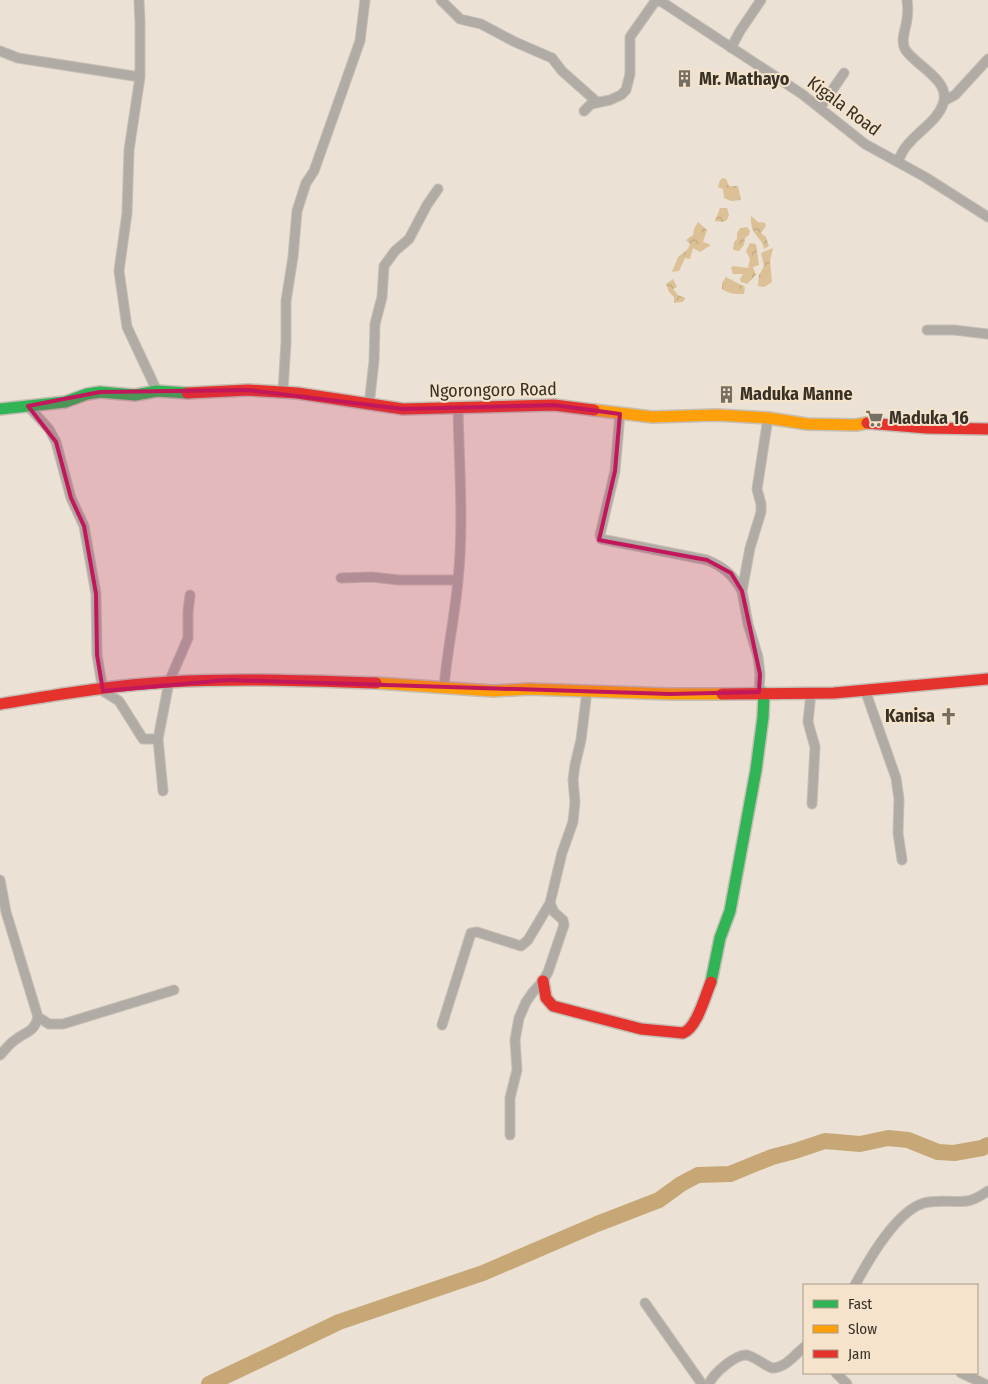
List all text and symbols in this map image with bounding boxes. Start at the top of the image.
place label: Mr. Mathayo [699,68,790,90]
building icon: Mr. Mathayo [675,69,695,89]
street label: Kigala Road [803,71,885,141]
street label: Ngorongoro Road [429,378,557,402]
place label: Maduka Manne [740,383,853,405]
building icon: Maduka Manne [716,384,736,404]
place label: Maduka 16 [889,407,969,429]
supermarket icon: Maduka 16 [865,408,885,428]
place label: Kanisa [885,705,935,727]
church icon: Kanisa [939,706,959,726]
legend [803,1284,978,1374]
text: Fast [848,1295,872,1313]
text: Slow [848,1320,877,1338]
text: Jam [848,1345,871,1363]

